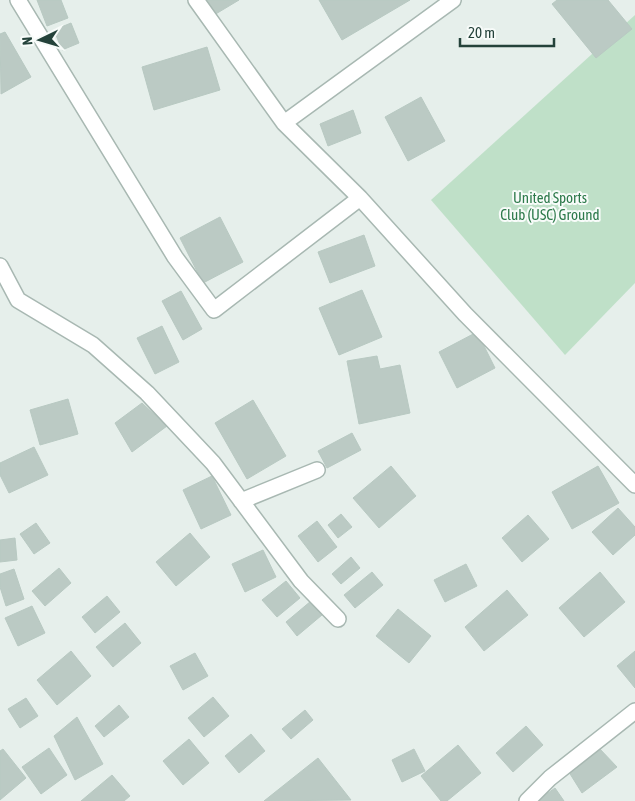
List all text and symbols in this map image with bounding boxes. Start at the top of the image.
north arrow [15,15,65,65]
scale bar [460,15,554,47]
text: 20 m [468,24,495,41]
text: N [19,36,35,46]
park label: United Sports Club (USC) Ground [500,189,600,223]

